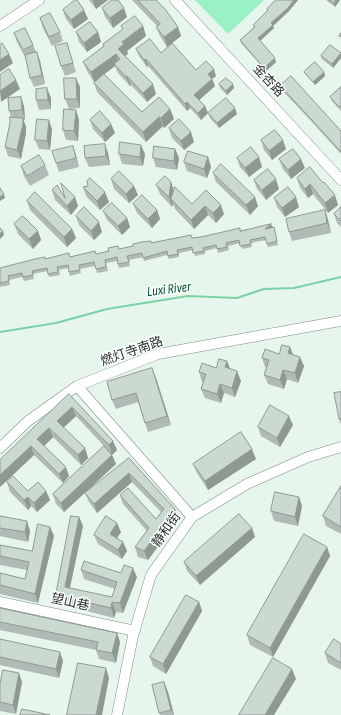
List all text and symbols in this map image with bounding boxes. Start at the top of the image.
street label: 金杏路 [249,61,287,101]
water label: Luxi River [146,279,192,301]
street label: 燃灯寺南路 [99,334,165,370]
street label: 静和街 [149,510,185,550]
street label: 望山巷 [49,591,91,615]

